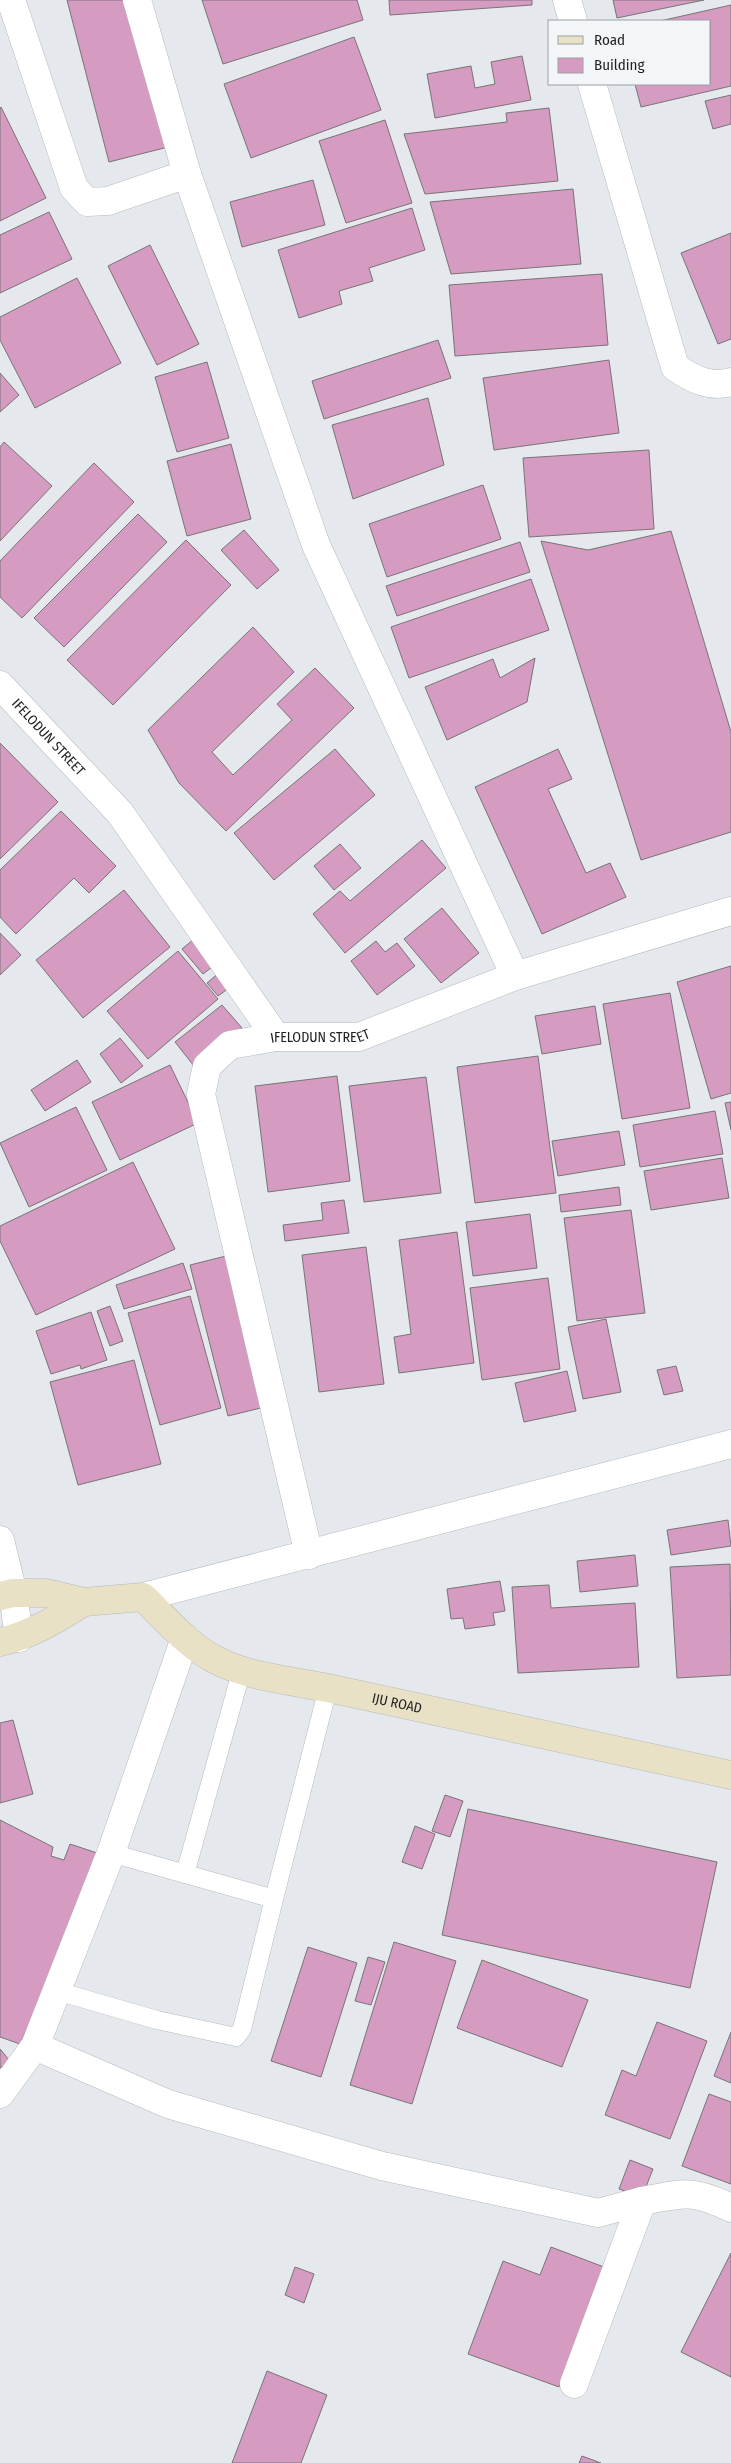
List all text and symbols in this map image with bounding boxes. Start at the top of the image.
legend [548,20,711,85]
text: Road [594,31,625,49]
text: Building [594,56,645,74]
street label: IFELODUN STREET [8,695,89,780]
street label: IFELODUN STREET [269,1025,373,1047]
street label: IJU ROAD [370,1690,424,1717]

